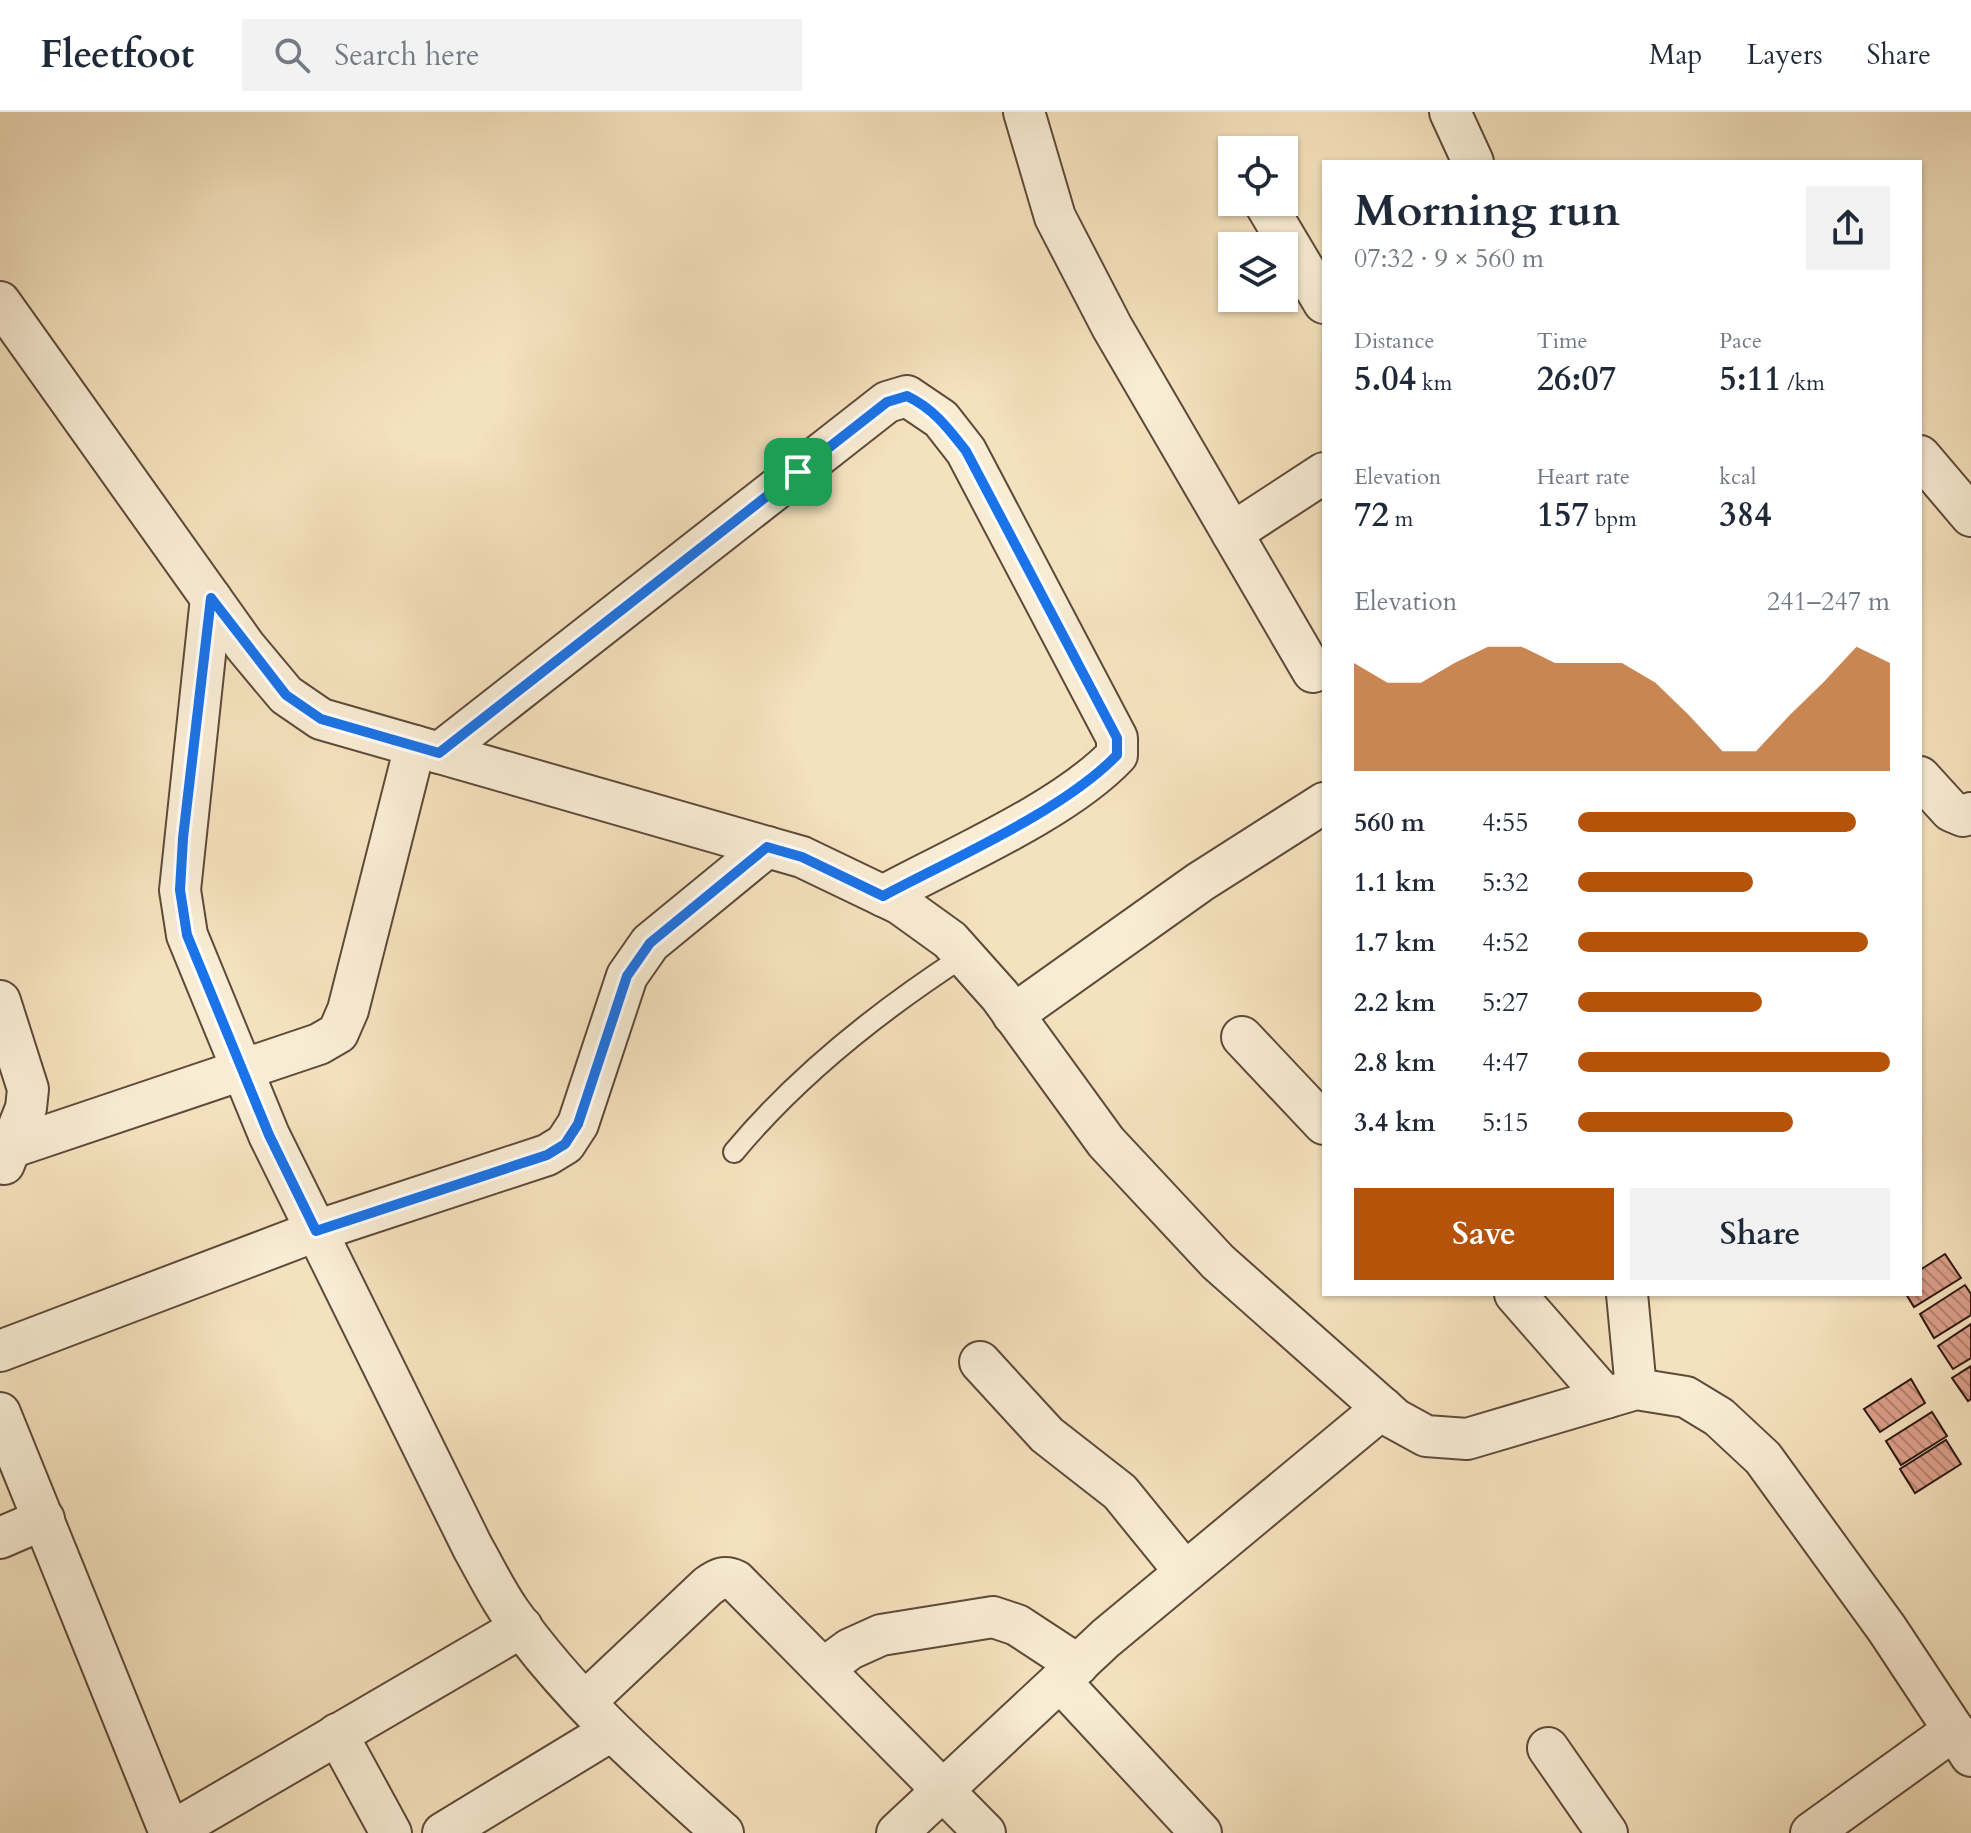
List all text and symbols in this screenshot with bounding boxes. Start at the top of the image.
search box [242,19,802,91]
text: Fleetfoot [40,29,194,81]
icon: search [270,33,314,77]
text: Search here [334,35,480,76]
text: Map [1649,36,1702,74]
text: Layers [1746,36,1823,74]
text: Share [1867,36,1931,74]
map controls [1218,136,1298,312]
button: locate [1218,136,1298,216]
text: Morning run [1354,181,1620,241]
button: share [1806,186,1890,270]
button: layers [1218,232,1298,312]
text: 07:32 · 9 × 560 m [1354,241,1544,276]
text: Distance [1354,326,1434,356]
text: Time [1537,326,1588,356]
text: Pace [1719,326,1762,356]
text: 5.04 [1354,356,1416,402]
text: 26:07 [1537,356,1616,402]
text: 5:11 [1719,356,1781,402]
text: km [1416,368,1452,398]
text: /km [1781,368,1825,398]
pin [764,438,832,506]
icon: arrive [776,450,820,494]
text: Elevation [1354,462,1441,492]
text: Heart rate [1537,462,1630,492]
text: kcal [1719,462,1756,492]
text: 72 [1354,492,1389,538]
text: 157 [1537,492,1589,538]
text: 384 [1719,492,1772,538]
text: m [1389,504,1413,534]
text: bpm [1589,504,1637,534]
text: Elevation [1354,584,1457,619]
text: 241–247 m [1767,584,1890,619]
text: 560 m [1354,805,1425,840]
text: 4:55 [1482,805,1529,840]
text: 1.1 km [1354,865,1435,900]
text: 5:32 [1482,865,1529,900]
text: 1.7 km [1354,925,1435,960]
text: 4:52 [1482,925,1529,960]
text: 2.2 km [1354,985,1435,1020]
text: 5:27 [1482,985,1529,1020]
text: 2.8 km [1354,1045,1435,1080]
text: 4:47 [1482,1045,1529,1080]
text: 3.4 km [1354,1105,1435,1140]
text: 5:15 [1482,1105,1529,1140]
button: Save [1354,1188,1614,1280]
button: Share [1630,1188,1890,1280]

